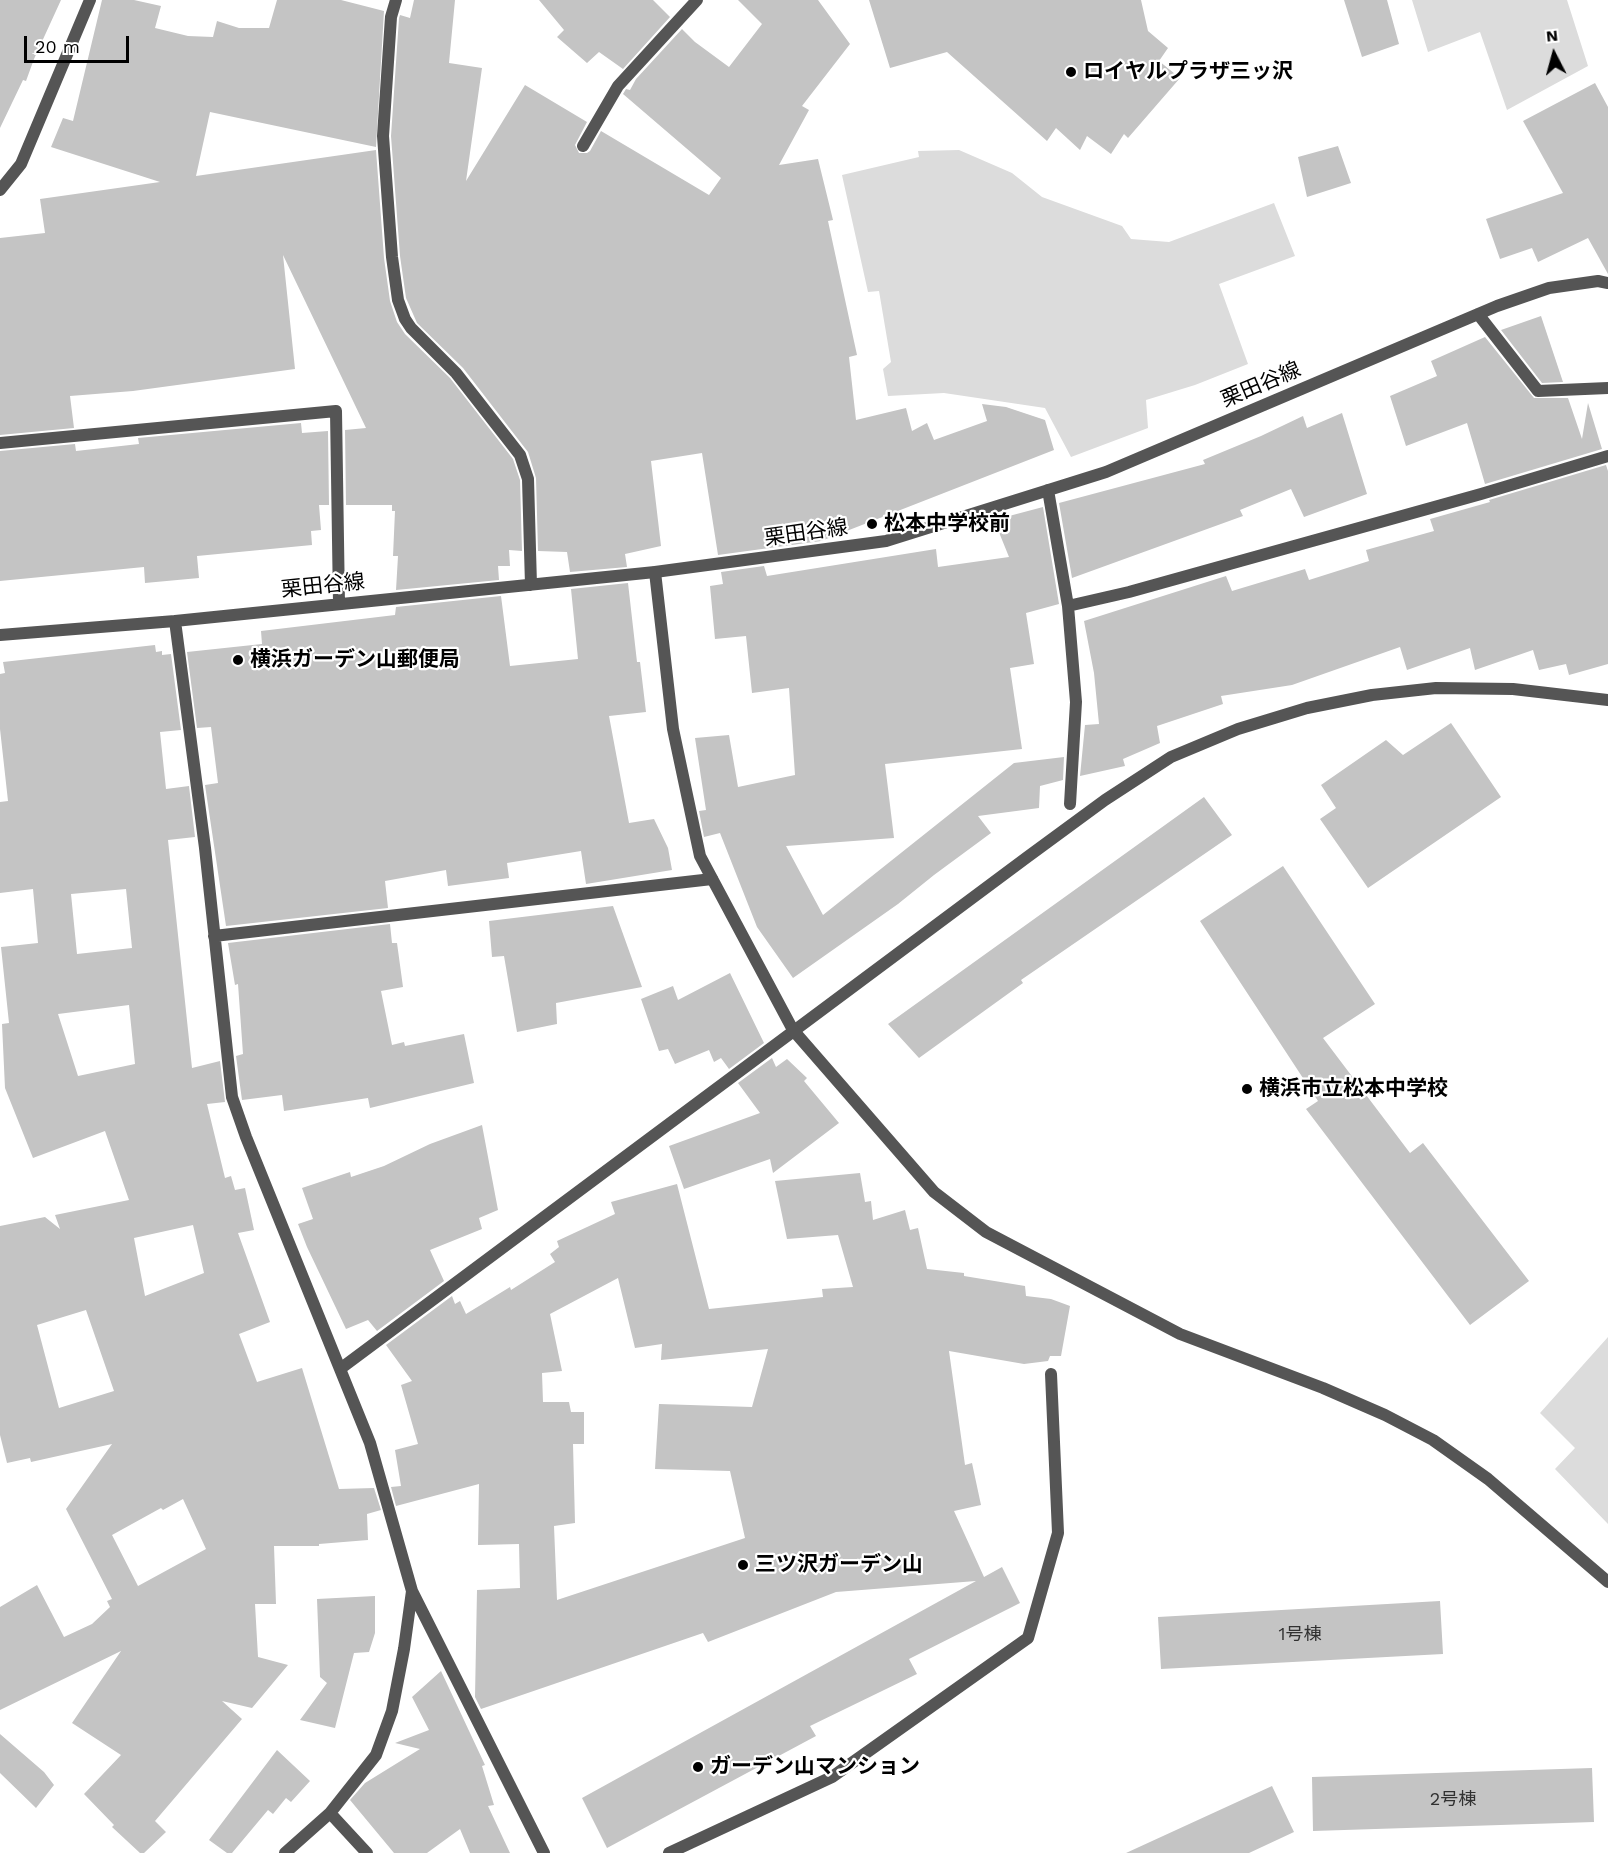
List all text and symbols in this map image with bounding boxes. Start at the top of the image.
scale bar [27,24,132,62]
north arrow [1524,24,1584,84]
text: N [1545,26,1559,46]
text: 20 m [35,36,80,57]
place label: ロイヤルプラザ三ッ沢 [1083,59,1293,85]
marker: ロイヤルプラザ三ッ沢 [1064,65,1078,79]
street label: 栗田谷線 [1217,357,1305,413]
place label: 松本中学校前 [884,511,1010,537]
street label: 栗田谷線 [763,515,849,551]
marker: 松本中学校前 [865,517,879,531]
street label: 栗田谷線 [280,569,366,603]
place label: 横浜ガーデン山郵便局 [250,647,460,673]
marker: 横浜ガーデン山郵便局 [231,653,245,667]
place label: 横浜市立松本中学校 [1259,1076,1448,1102]
marker: 横浜市立松本中学校 [1240,1082,1254,1096]
place label: 三ツ沢ガーデン山 [755,1552,923,1578]
marker: 三ツ沢ガーデン山 [736,1558,750,1572]
house number: 1号棟 [1278,1624,1322,1646]
place label: ガーデン山マンション [710,1754,920,1780]
marker: ガーデン山マンション [691,1760,705,1774]
house number: 2号棟 [1430,1789,1476,1811]

